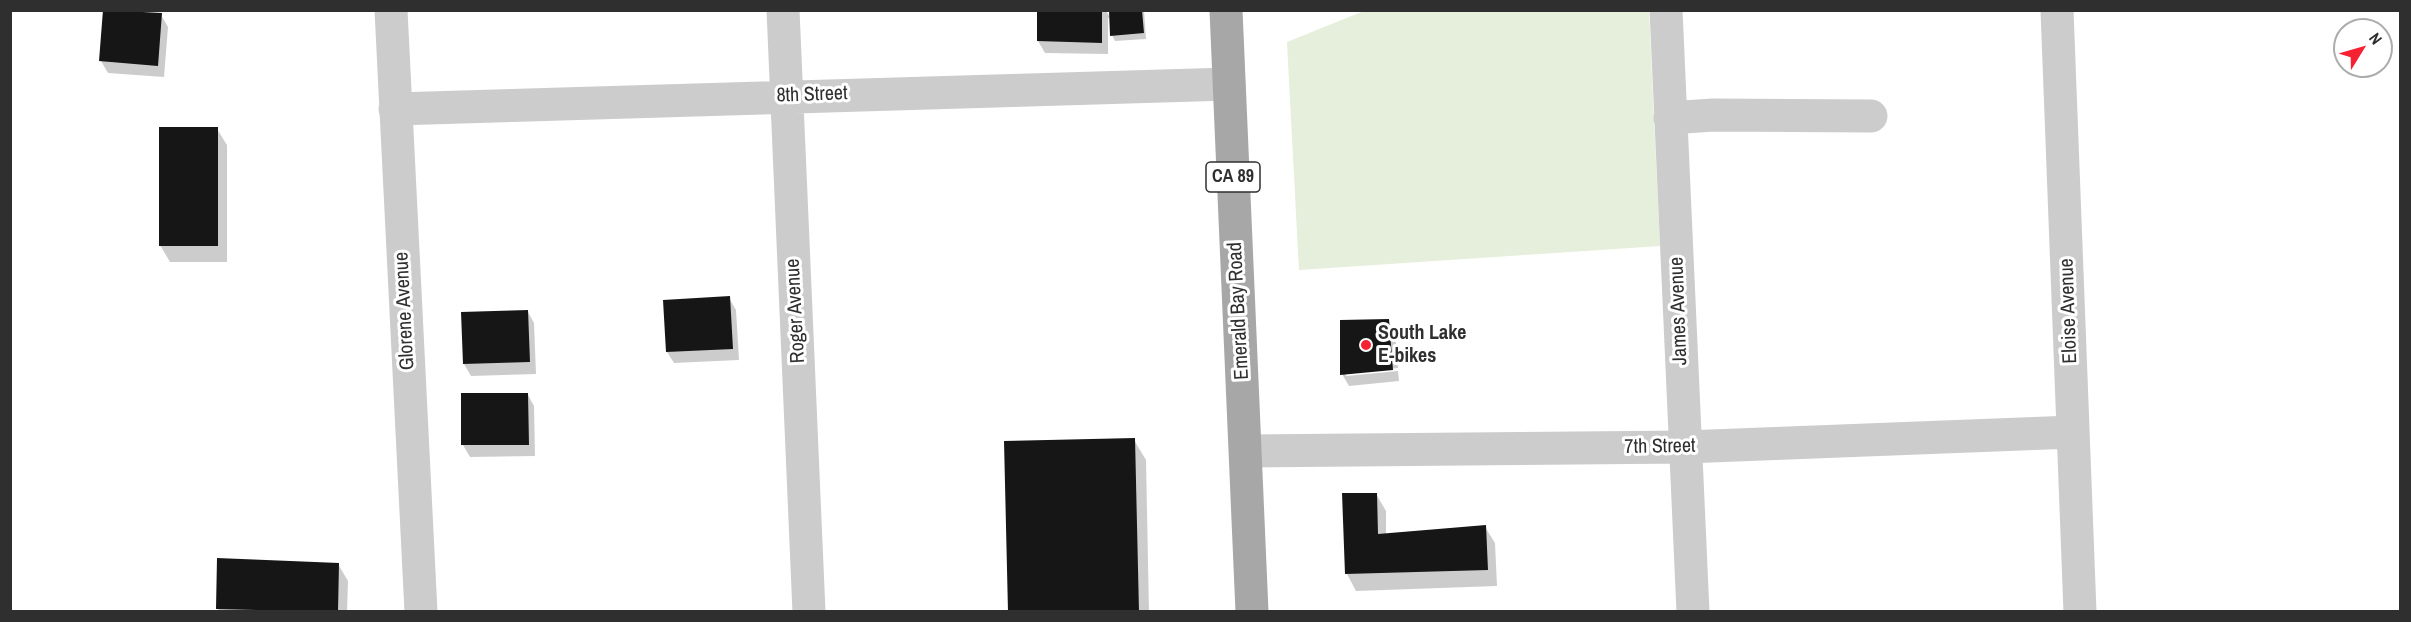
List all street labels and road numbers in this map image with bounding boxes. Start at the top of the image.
street label: 8th Street [776,82,848,108]
road number: CA 89 [1206,162,1260,192]
street label: Emerald Bay Road [1223,242,1255,380]
street label: Glorene Avenue [390,251,420,371]
street label: James Avenue [1665,257,1693,365]
street label: Roger Avenue [781,258,811,364]
street label: Eloise Avenue [2055,258,2083,364]
street label: 7th Street [1624,434,1696,460]

